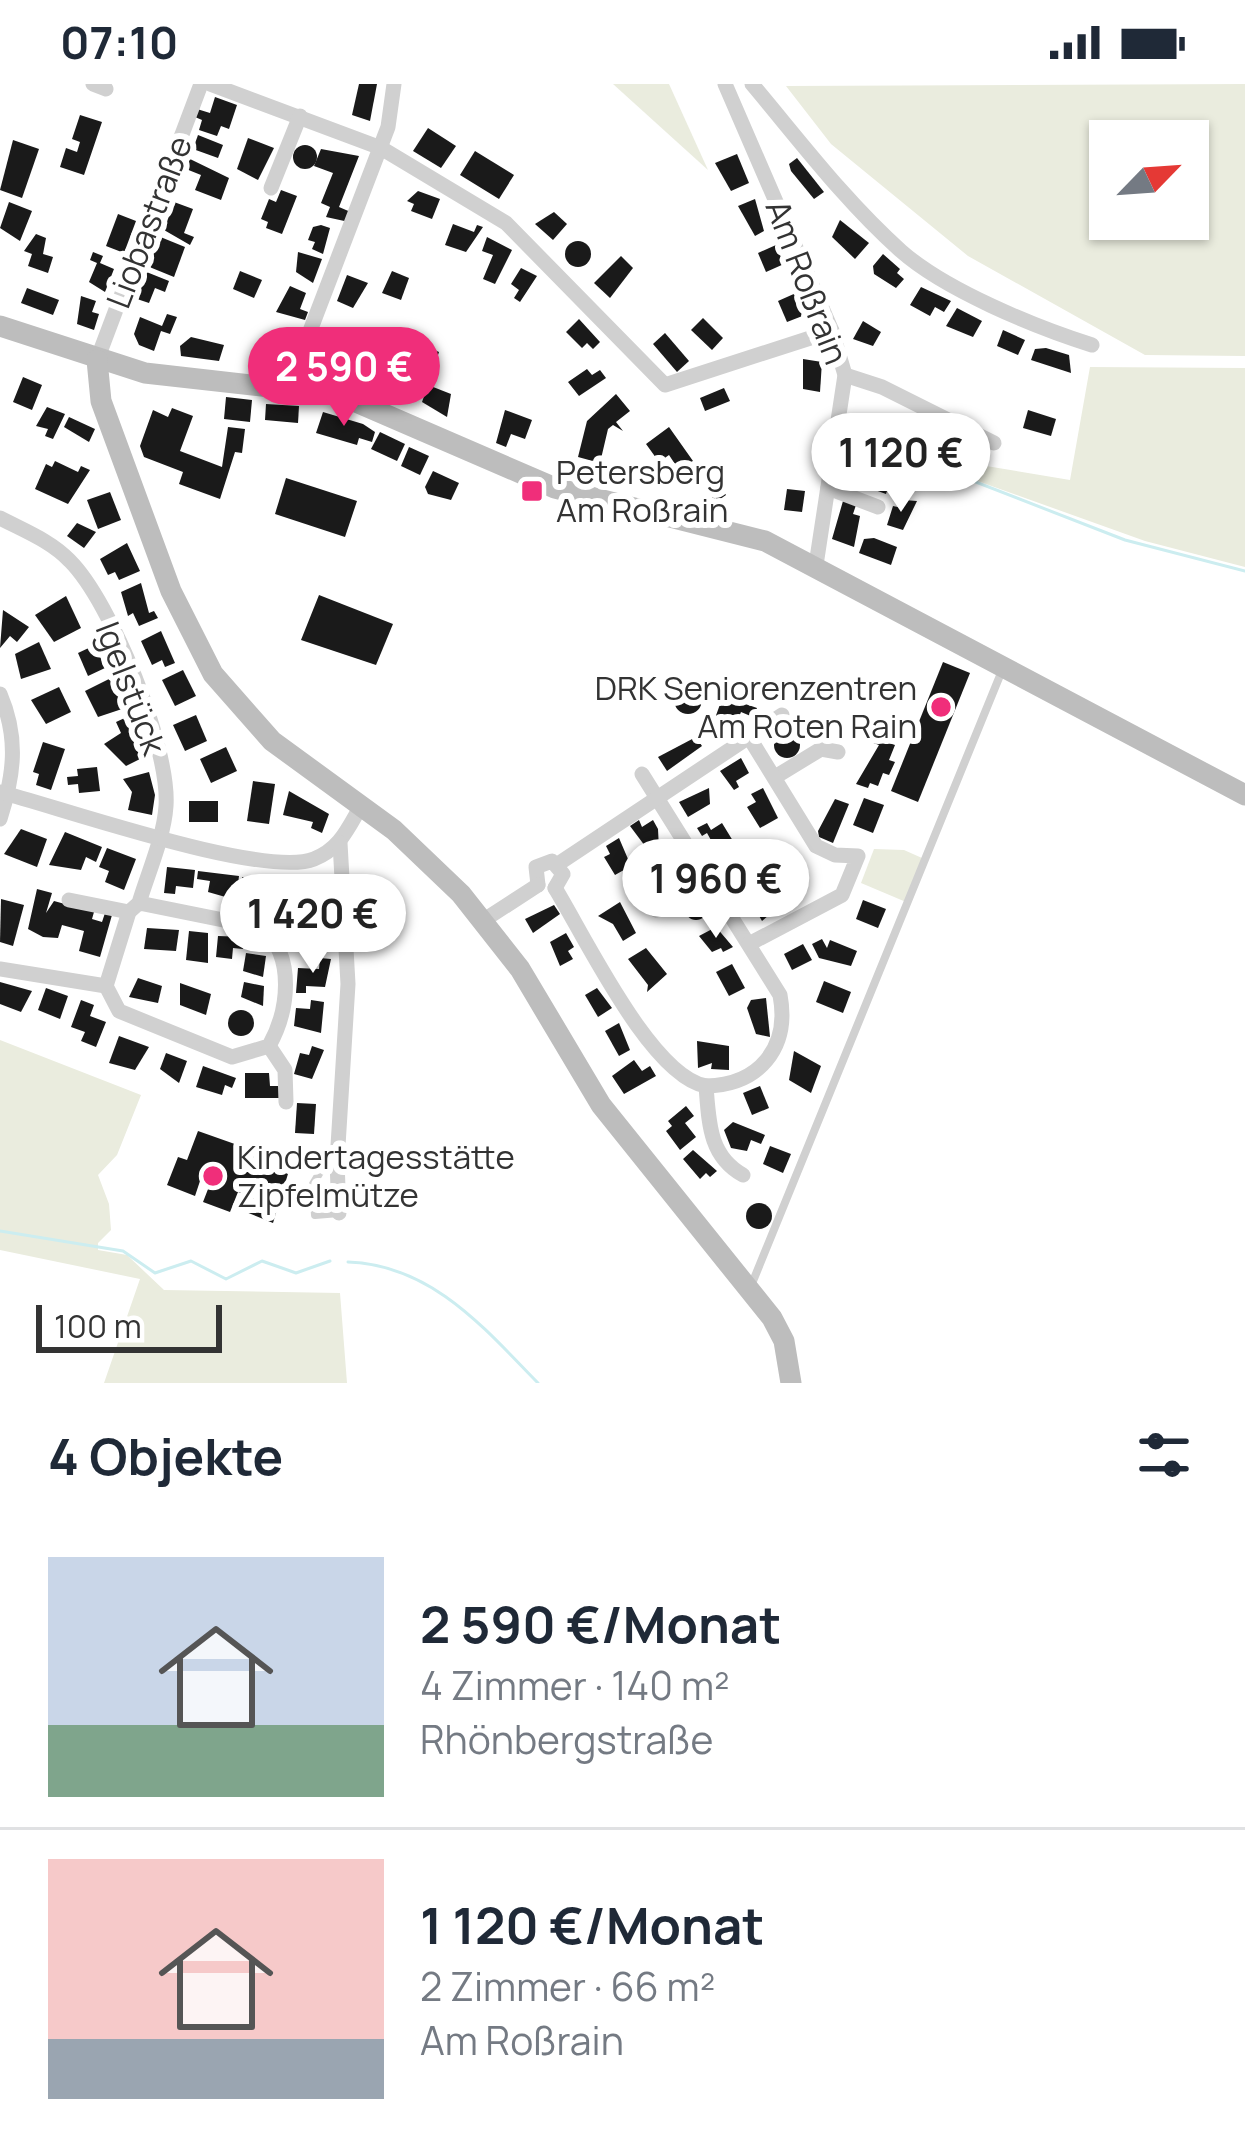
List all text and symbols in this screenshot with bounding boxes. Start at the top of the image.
text: 07:10 [60,11,178,73]
north arrow [1089,120,1209,240]
map controls [1089,120,1209,240]
street label: Liobastraße [95,129,202,314]
street label: Am Roßrain [756,193,859,370]
pin: 2 590 € [233,327,455,429]
text: 2 590 € [275,339,413,393]
pin: 1 120 € [790,413,1012,515]
text: 1 120 € [838,425,964,479]
place label: Petersberg Am Roßrain [556,449,728,532]
marker: Petersberg Am Roßrain [519,478,545,504]
street label: Igelstück [86,615,178,762]
place label: DRK Seniorenzentren Am Roten Rain [595,665,917,748]
marker: DRK Seniorenzentren Am Roten Rain [928,694,954,720]
pin: 1 960 € [605,839,827,941]
text: 1 960 € [649,851,783,905]
pin: 1 420 € [202,874,424,976]
text: 1 420 € [247,886,379,940]
place label: Kindertagesstätte Zipfelmütze [237,1134,515,1217]
marker: Kindertagesstätte Zipfelmütze [200,1163,226,1189]
scale bar [36,1299,222,1352]
text: 100 m [54,1303,142,1348]
text: 4 Objekte [48,1421,283,1490]
icon: filters [1131,1422,1197,1488]
text: 2 590 €/Monat [420,1589,781,1658]
icon: home [144,1605,288,1749]
text: 4 Zimmer · 140 m² [420,1658,730,1712]
text: Rhönbergstraße [420,1712,713,1766]
text: 1 120 €/Monat [420,1890,764,1959]
icon: home [144,1907,288,2051]
text: 2 Zimmer · 66 m² [420,1959,715,2013]
text: Am Roßrain [420,2013,624,2067]

